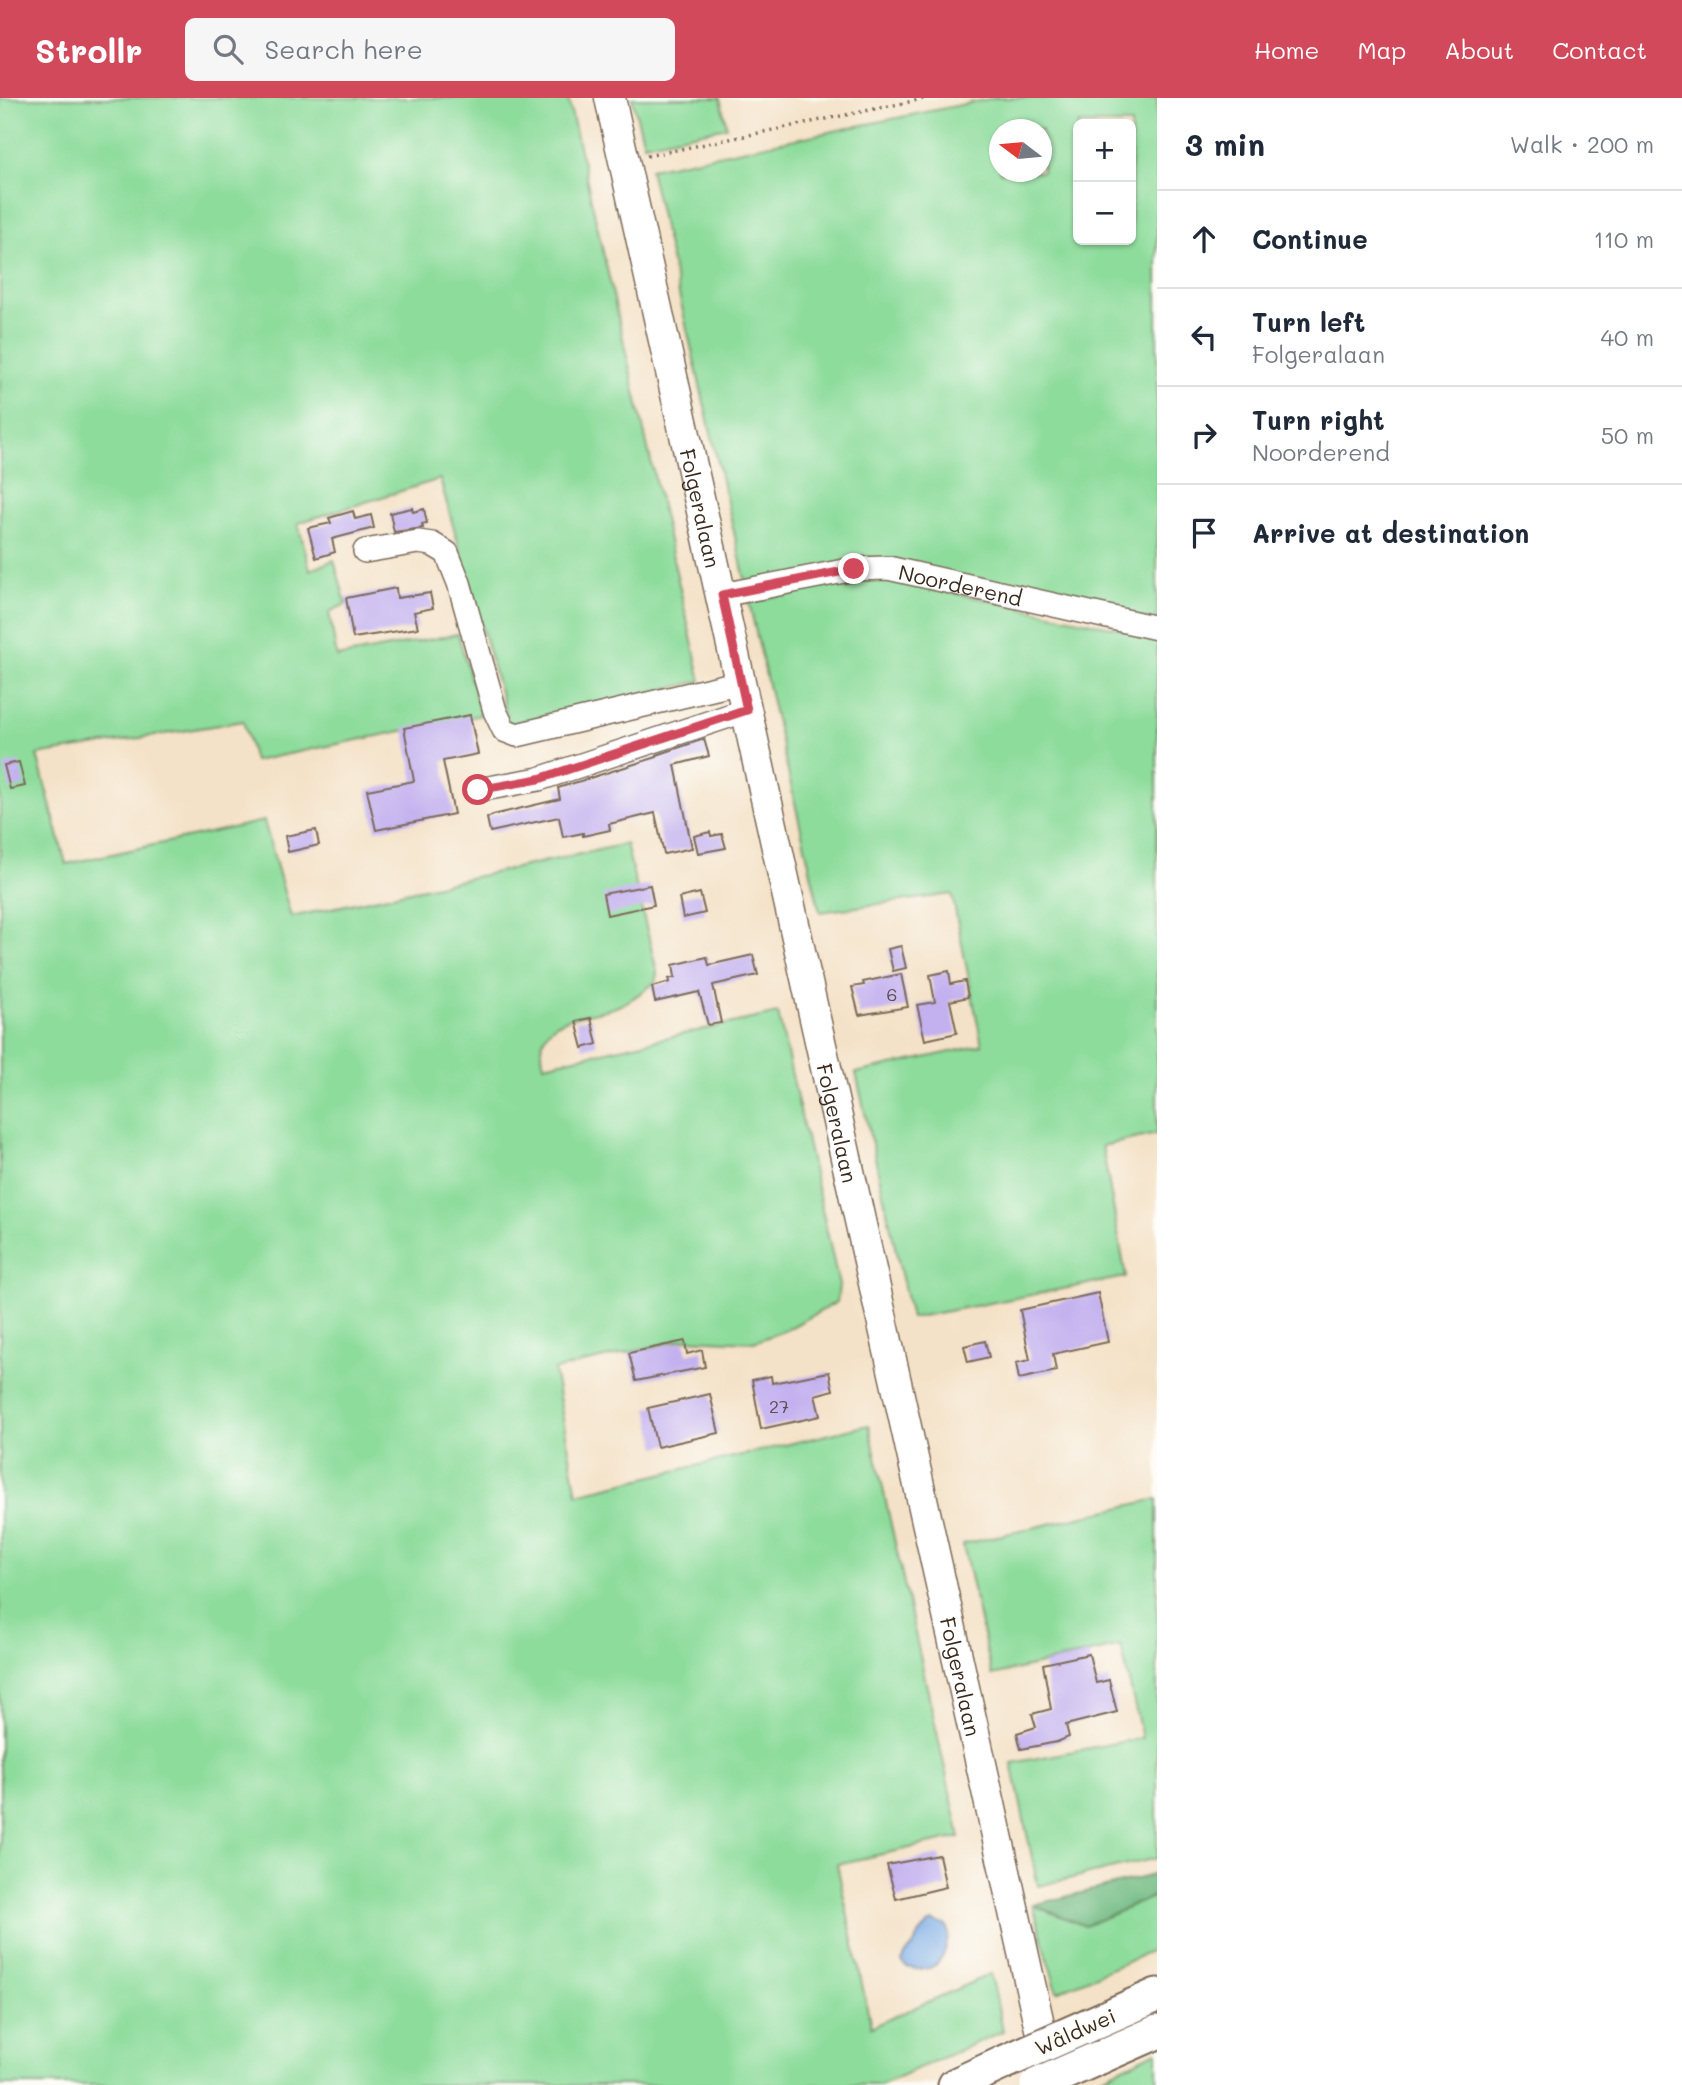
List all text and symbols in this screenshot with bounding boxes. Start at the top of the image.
search box [185,18,675,81]
text: Strollr [35,28,143,71]
icon: search [209,30,247,68]
text: Search here [265,32,423,66]
text: Home [1254,34,1319,65]
text: Map [1357,34,1406,65]
text: About [1444,34,1514,65]
text: Contact [1552,34,1647,65]
north arrow [989,119,1052,182]
map controls [1073,119,1136,245]
button: + [1073,119,1136,182]
text: 3 min [1185,124,1265,164]
text: Walk · 200 m [1510,129,1654,159]
button: − [1073,182,1136,245]
icon: ahead [1185,220,1223,258]
text: Continue [1252,222,1368,256]
text: 110 m [1594,224,1654,254]
text: Turn left [1252,305,1365,339]
icon: left [1185,318,1223,356]
text: 40 m [1601,322,1654,352]
text: Folgeralaan [1252,339,1385,369]
text: Turn right [1252,403,1385,437]
icon: right [1185,416,1223,454]
text: 50 m [1601,420,1654,450]
text: Noorderend [1252,437,1390,467]
street label: Folgeralaan [675,446,728,570]
icon: arrive [1185,514,1223,552]
text: Arrive at destination [1252,516,1529,550]
route end [838,553,869,584]
street label: Noorderend [896,557,1025,611]
route start [462,774,493,805]
house number: 6 [887,982,897,1006]
street label: Folgeralaan [812,1061,865,1185]
house number: 27 [769,1394,789,1418]
street label: Folgeralaan [935,1614,988,1739]
street label: Wâldwei [1030,2001,1120,2061]

